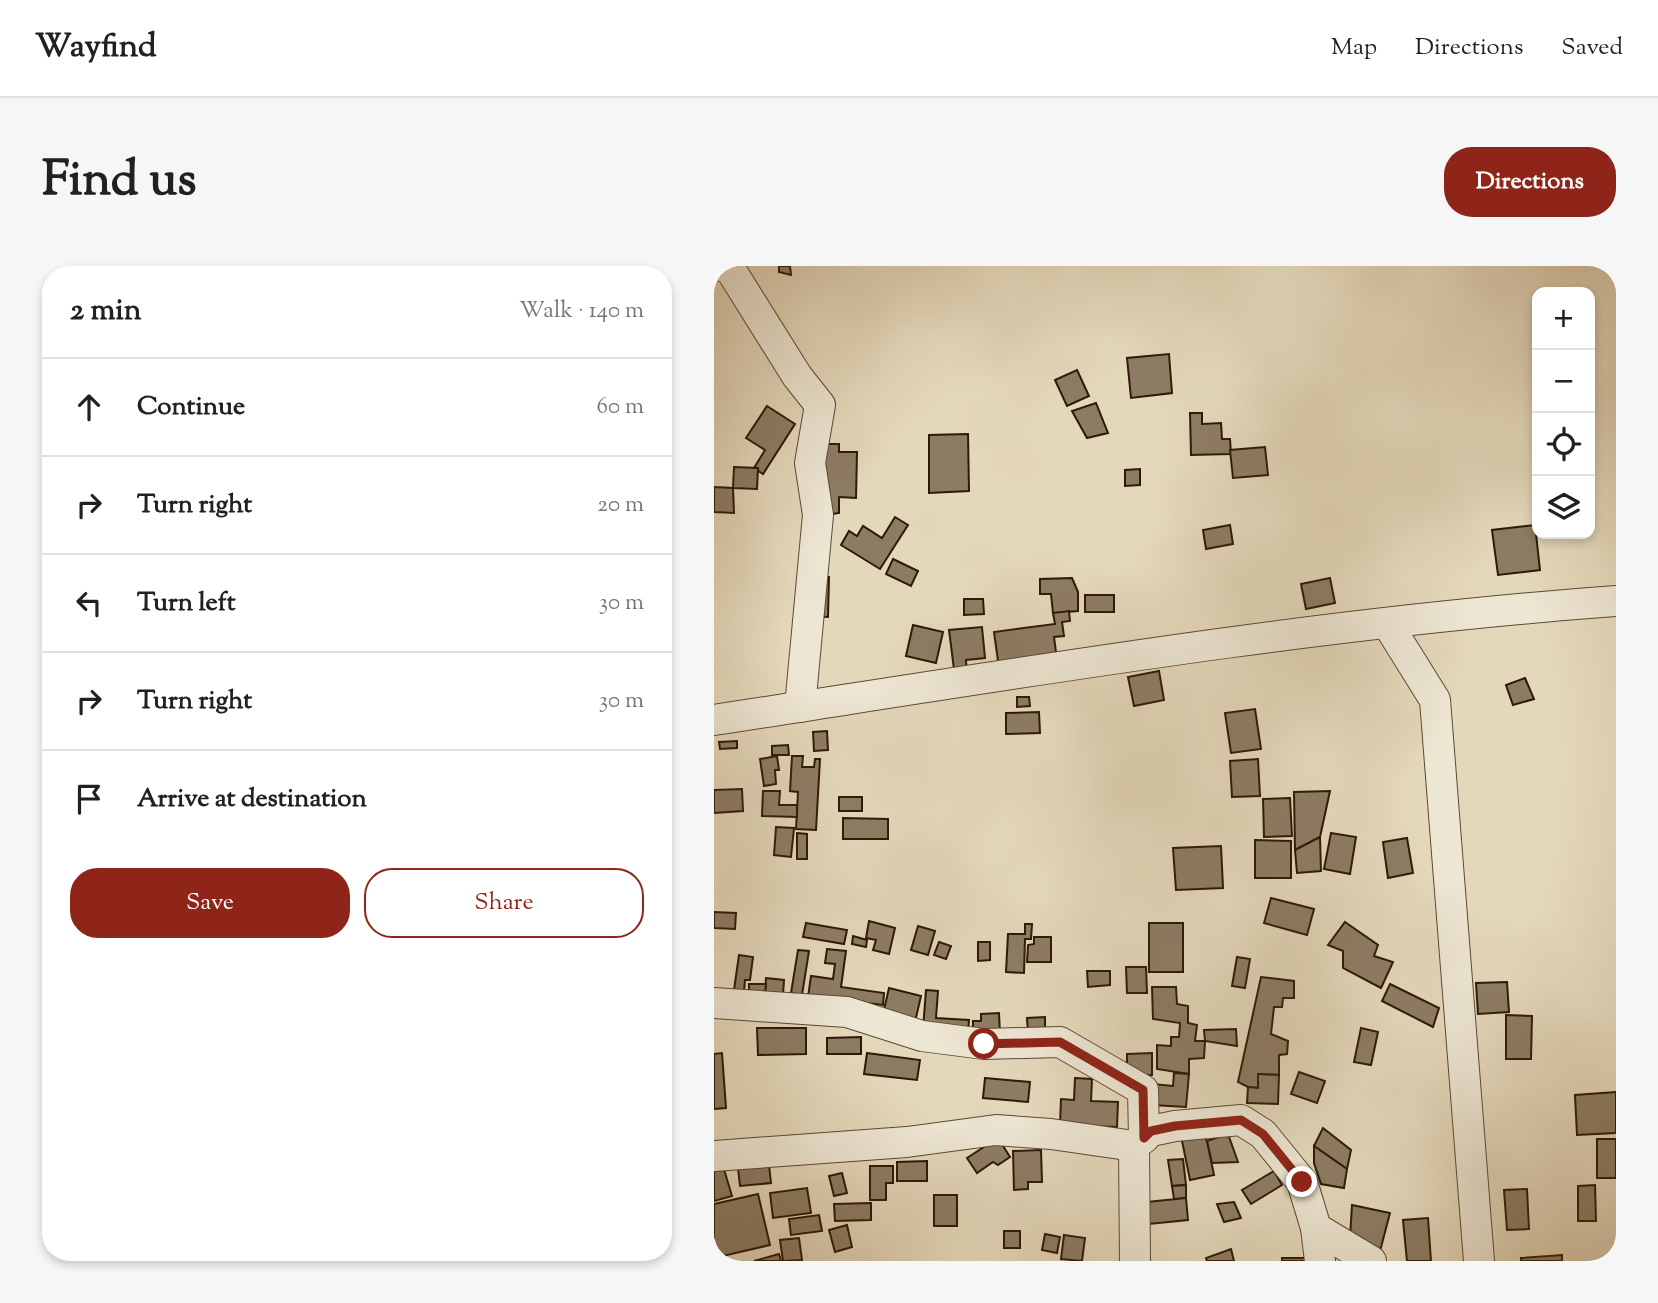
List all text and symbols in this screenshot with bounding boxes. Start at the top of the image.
text: Wayfind [35,24,157,72]
text: Map [1331,31,1377,65]
text: Directions [1415,31,1523,65]
text: Saved [1561,31,1623,65]
text: Find us [42,147,196,217]
button: Directions [1444,147,1616,217]
map controls [1532,287,1595,539]
button: + [1532,287,1595,350]
text: 2 min [70,290,142,333]
text: Walk · 140 m [519,295,644,328]
button: − [1532,350,1595,413]
icon: ahead [70,388,108,426]
text: Continue [137,389,245,426]
text: 60 m [596,391,644,424]
button: locate [1532,413,1595,476]
button: layers [1532,476,1595,539]
icon: right [70,486,108,524]
text: Turn right [137,487,252,524]
text: 20 m [597,489,644,522]
icon: left [70,584,108,622]
text: Turn left [137,585,236,622]
text: 30 m [599,587,644,620]
icon: right [70,682,108,720]
text: Turn right [137,683,252,720]
text: 30 m [599,685,644,718]
icon: arrive [70,780,108,818]
text: Arrive at destination [137,781,367,818]
button: Save [70,868,350,938]
button: Share [364,868,644,938]
route start [968,1028,999,1059]
route end [1286,1166,1317,1197]

